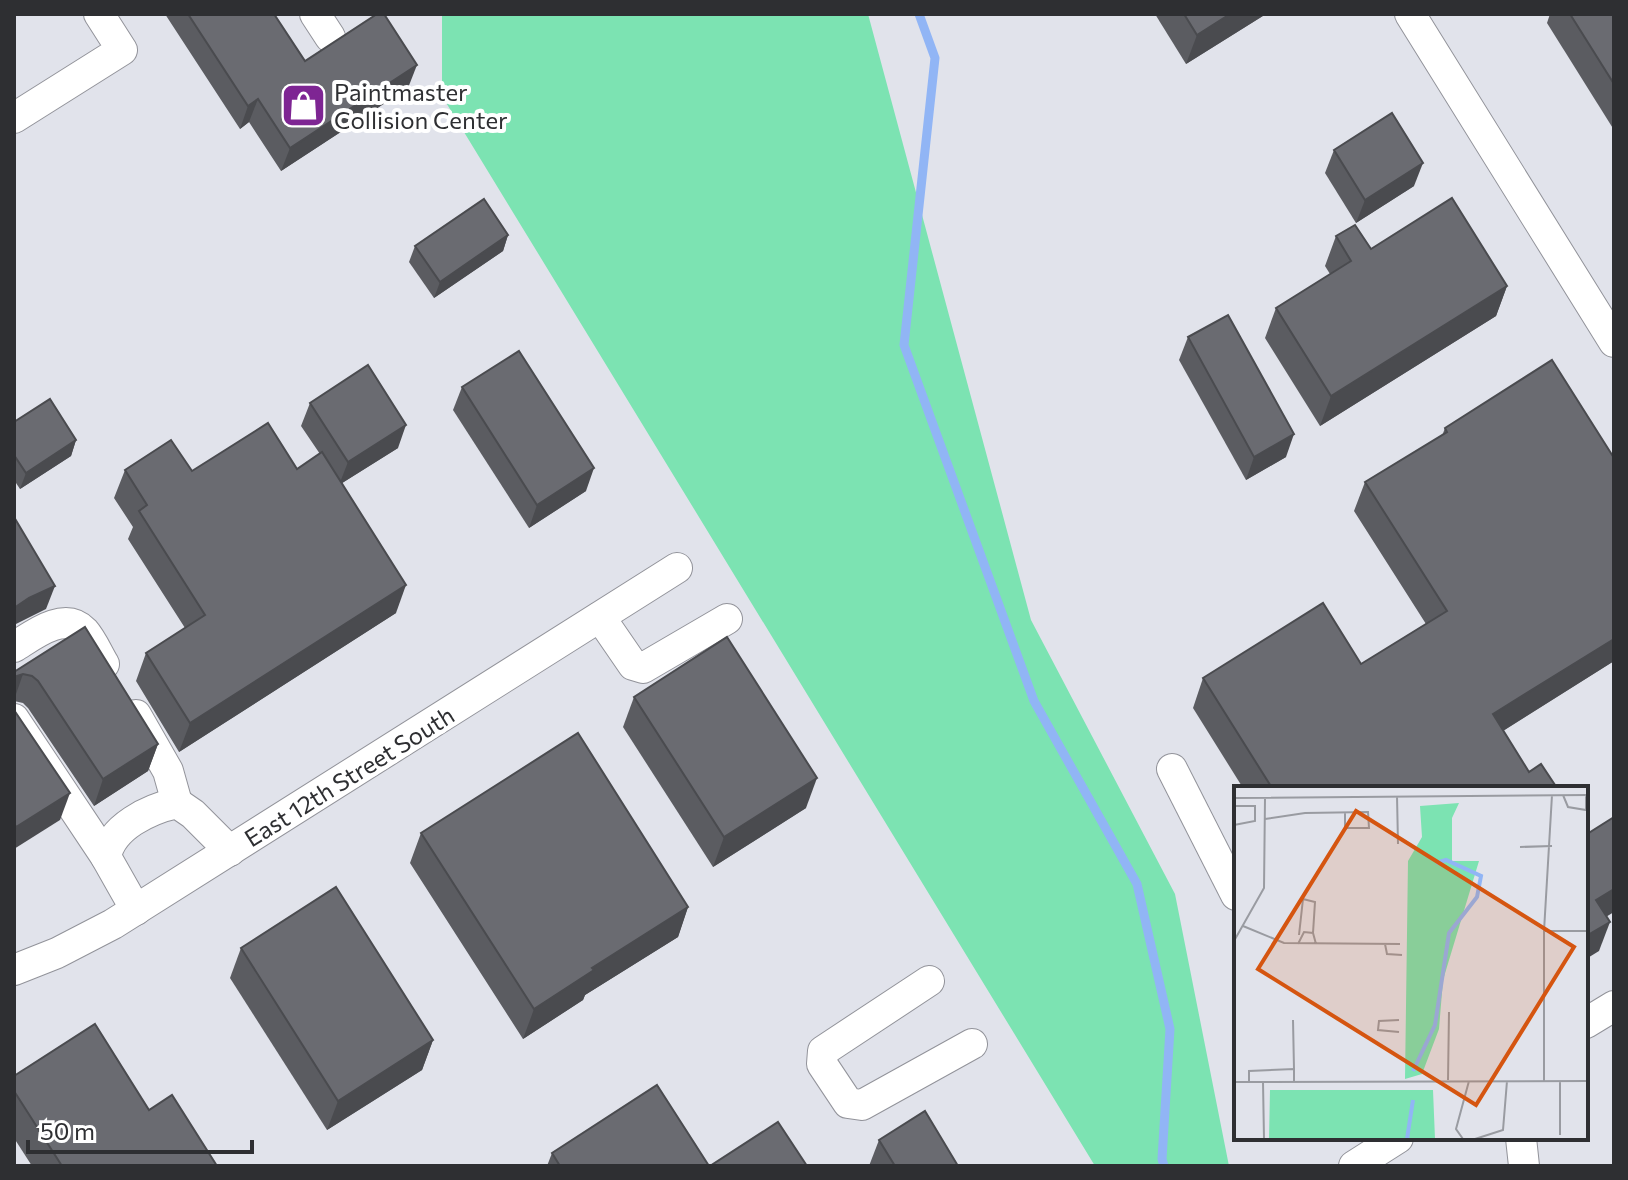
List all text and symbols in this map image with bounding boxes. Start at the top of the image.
place label: Paintmaster Collision Center [334,77,508,134]
shop icon: Paintmaster Collision Center [279,81,327,129]
street label: East 12th Street South [239,700,459,852]
inset map [1234,786,1588,1140]
scale bar [28,1104,252,1154]
text: 50 m [40,1116,95,1145]

